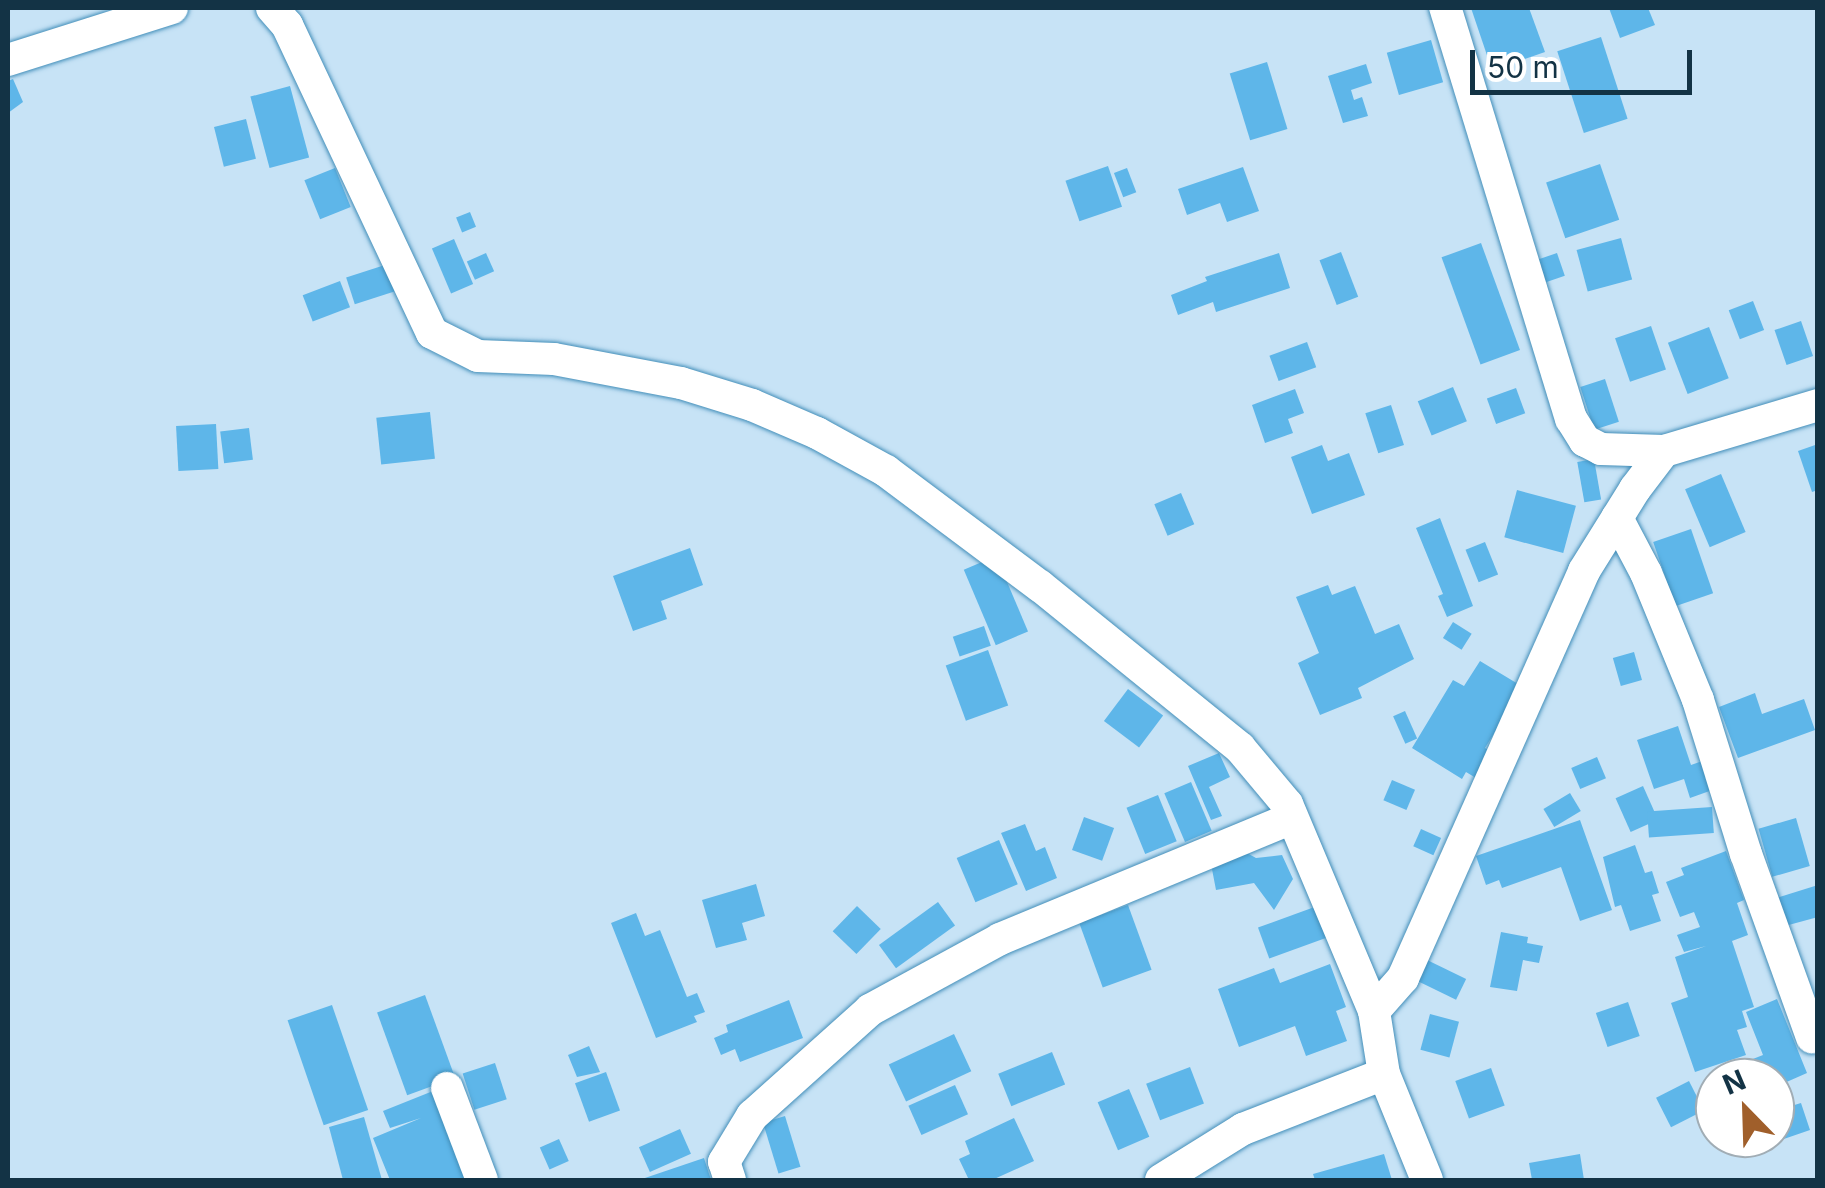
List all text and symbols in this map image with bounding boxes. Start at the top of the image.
scale bar [1475,30,1698,92]
text: 50 m [1487,49,1559,85]
north arrow [1695,1058,1795,1158]
text: N [1718,1062,1751,1102]

